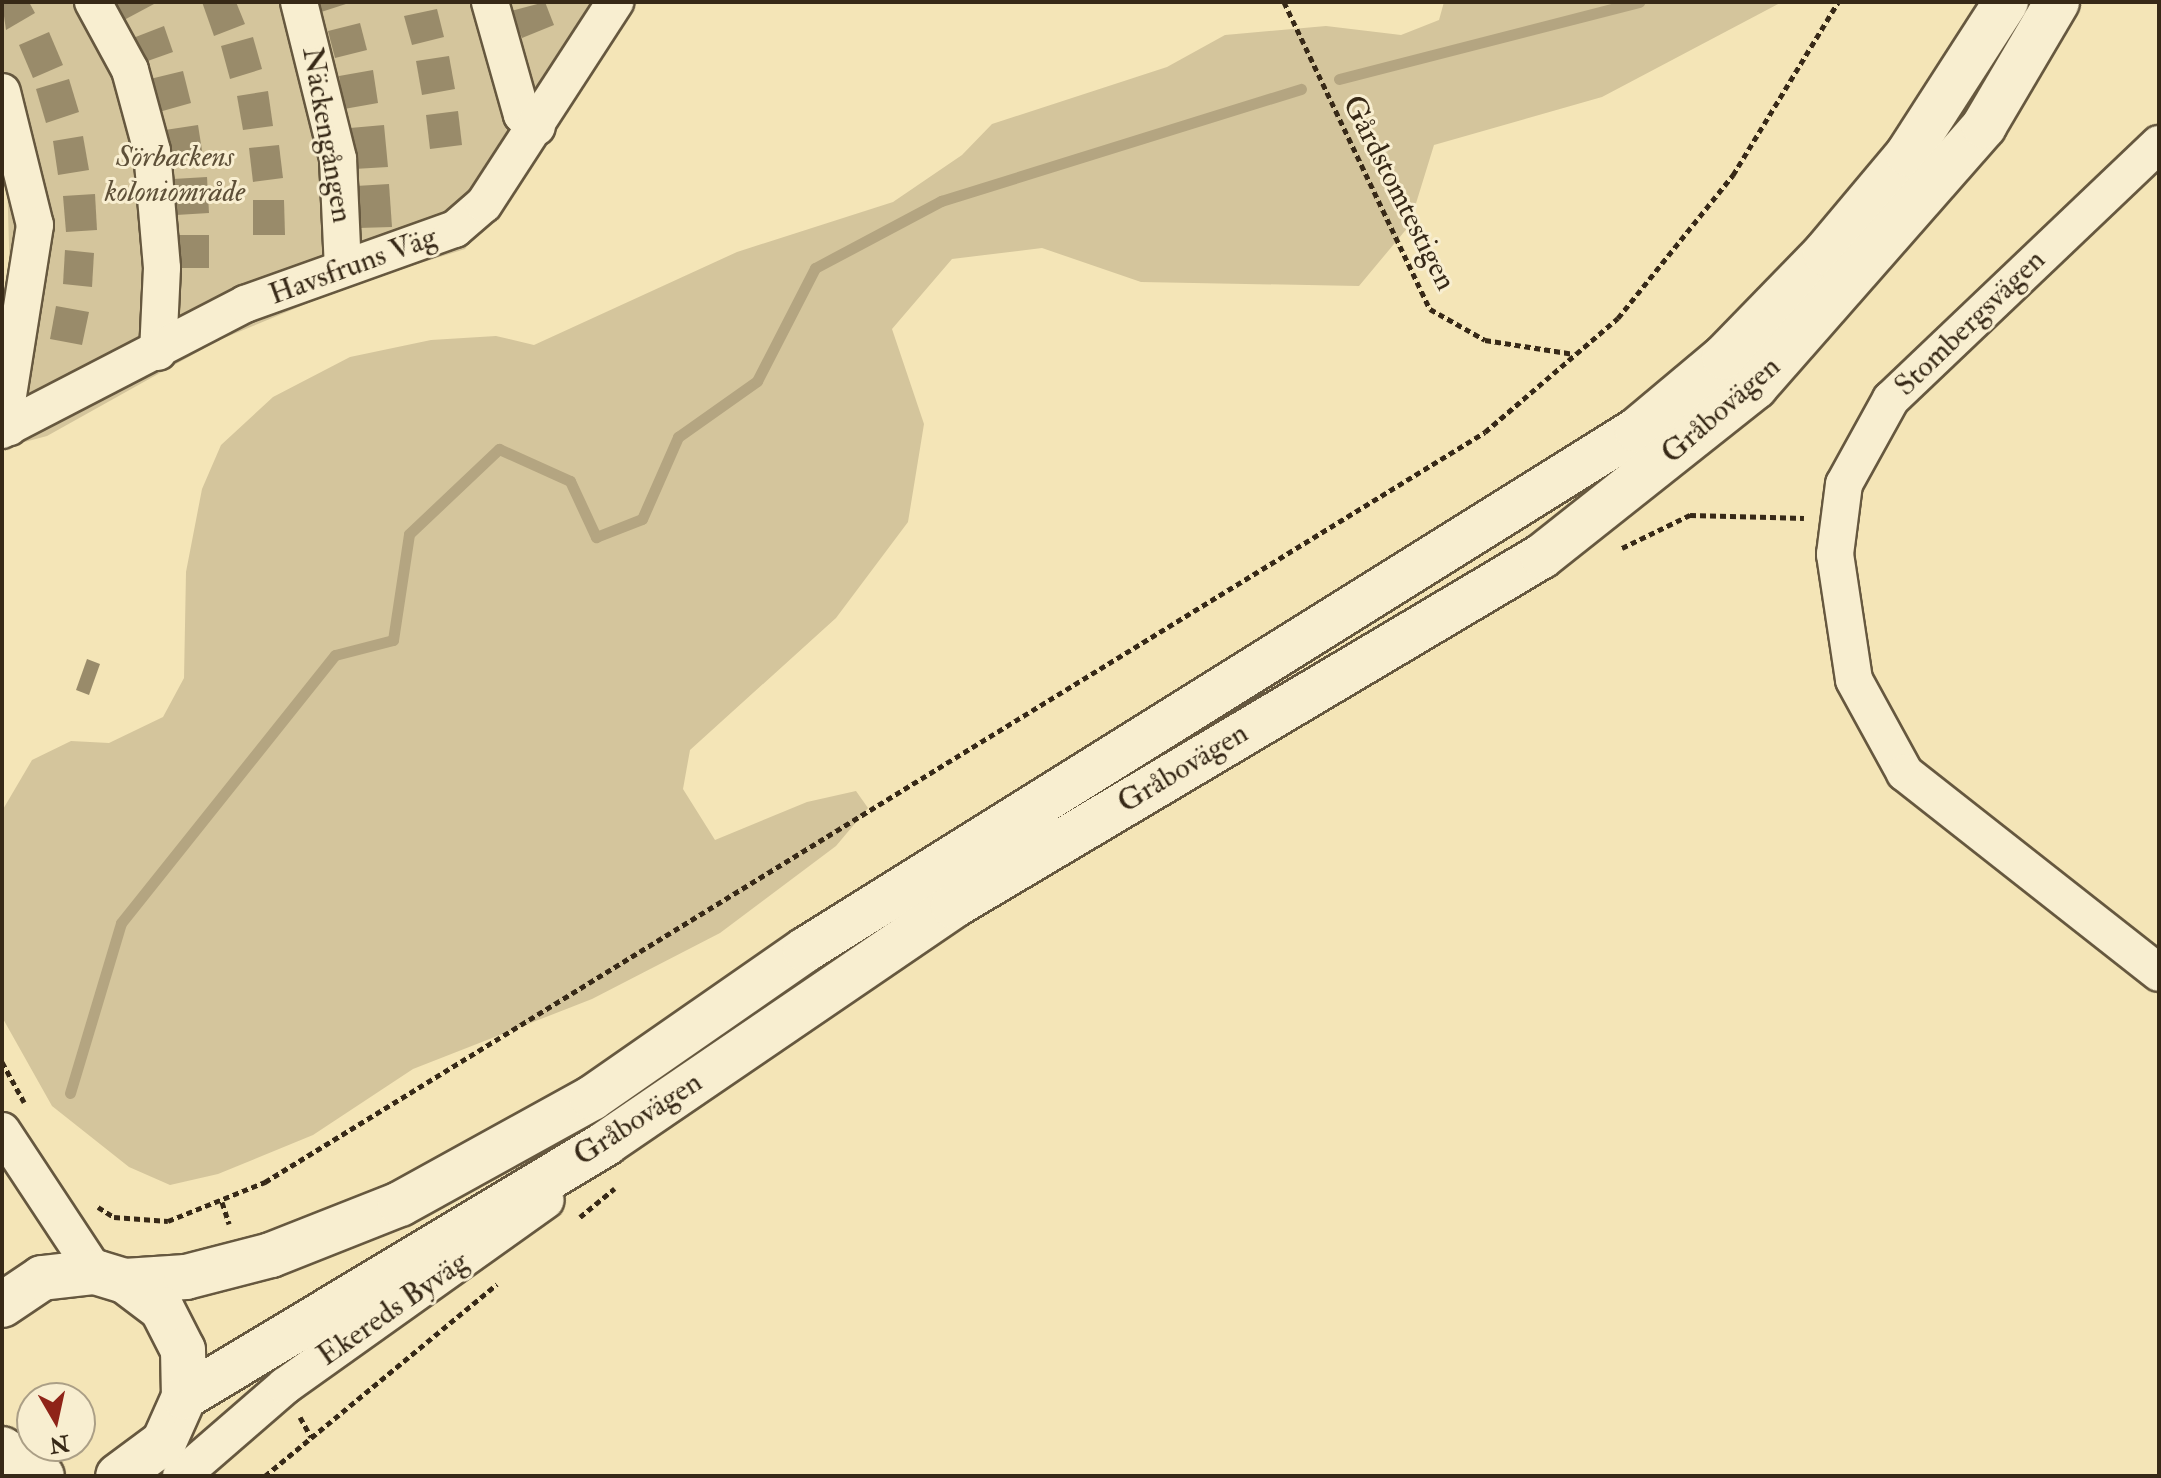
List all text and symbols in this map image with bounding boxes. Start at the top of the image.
street label: Näckengången [294,44,360,226]
street label: Gårdstomtestigen [1334,90,1464,296]
park label: Sörbackens koloniområde [105,139,245,210]
street label: Havsfruns Väg [264,219,442,313]
street label: Stombergsvägen [1887,242,2053,404]
street label: Gråbovägen [1654,349,1788,471]
street label: Gråbovägen [1111,715,1255,821]
street label: Gråbovägen [567,1064,709,1174]
street label: Ekereds Byväg [311,1244,475,1374]
north arrow [16,1382,96,1462]
text: N [48,1428,71,1459]

